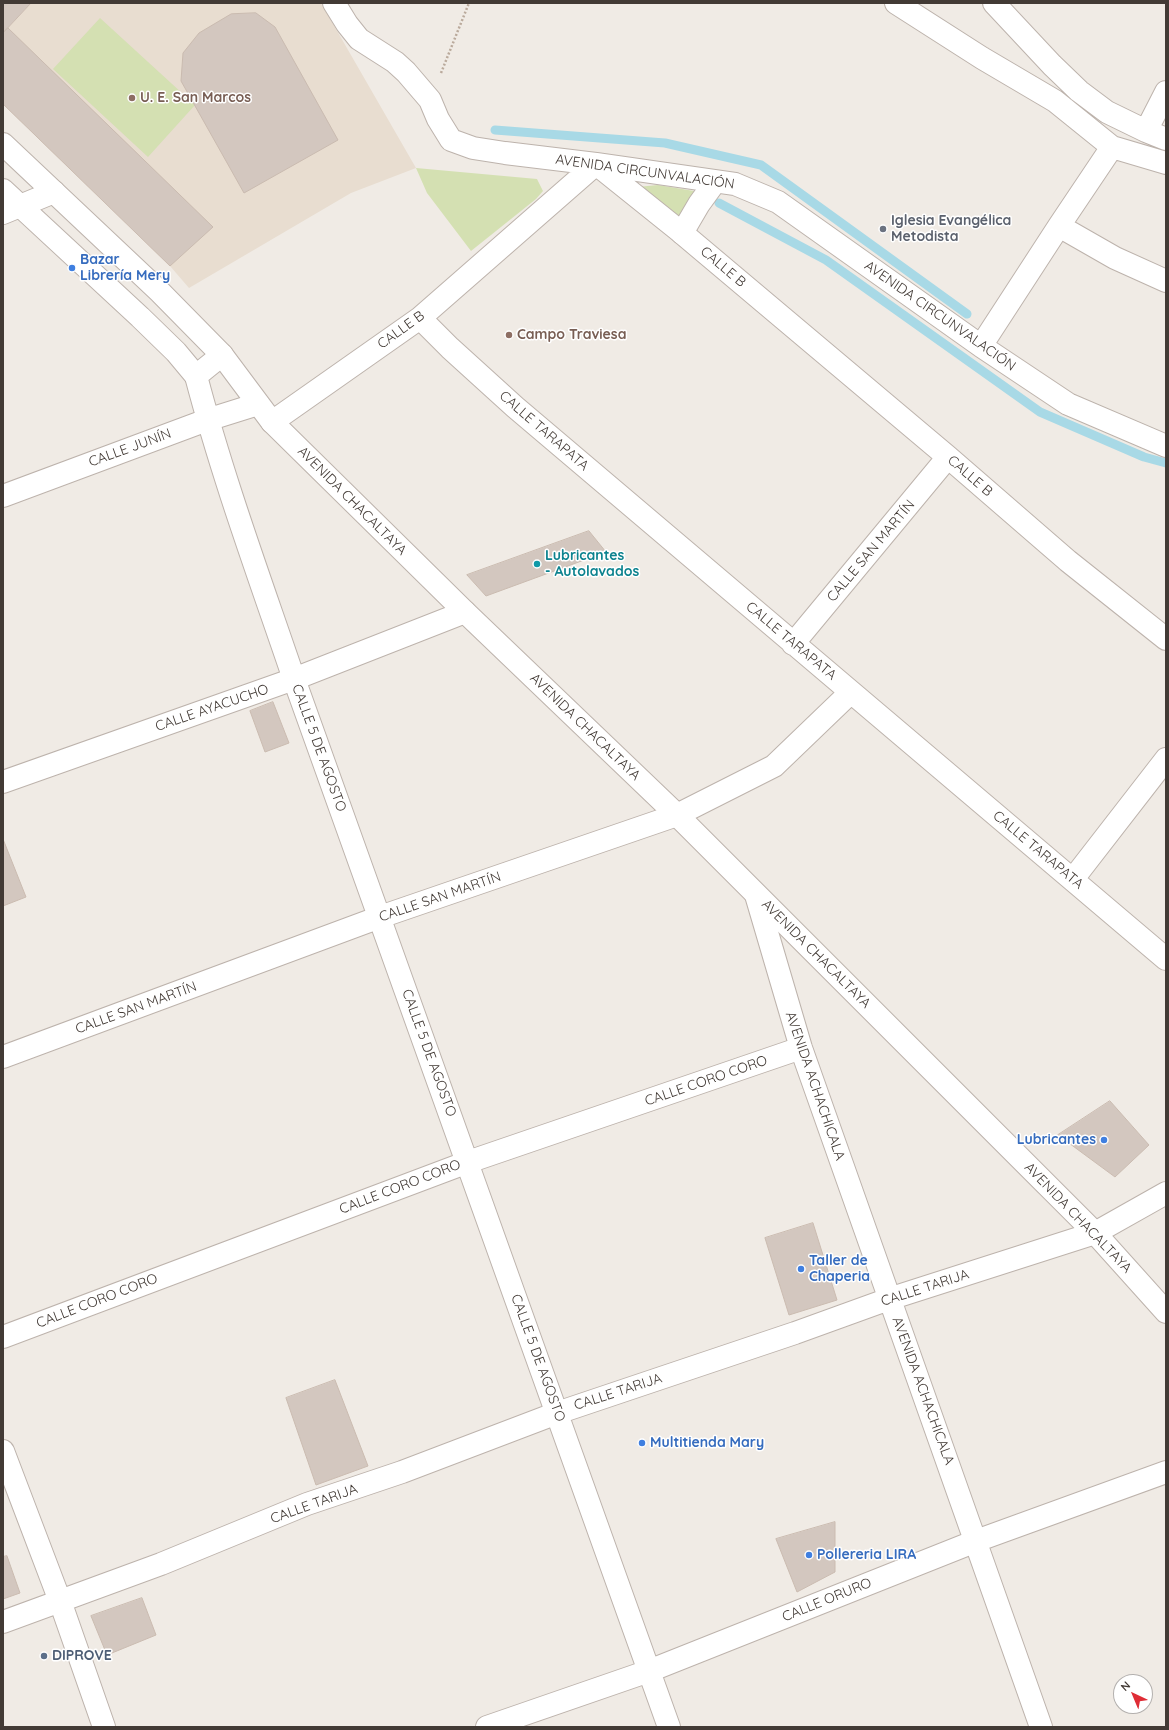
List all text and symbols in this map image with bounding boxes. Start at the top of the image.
place label: U. E. San Marcos [140,90,251,106]
marker: U. E. San Marcos [127,93,137,103]
street label: AVENIDA CIRCUNVALACIÓN [554,151,736,193]
place label: Iglesia Evangélica Metodista [891,213,1011,246]
marker: Iglesia Evangélica Metodista [878,224,888,234]
street label: CALLE B [697,243,749,291]
place label: Bazar Librería Mery [80,252,170,284]
street label: AVENIDA CIRCUNVALACIÓN [861,257,1019,375]
marker: Bazar Librería Mery [67,263,77,273]
street label: CALLE B [374,307,428,353]
place label: Campo Traviesa [517,327,626,343]
marker: Campo Traviesa [504,330,514,340]
street label: CALLE TARAPATA [496,388,592,474]
street label: CALLE JUNÍN [86,425,174,471]
street label: AVENIDA CHACALTAYA [294,443,410,559]
street label: CALLE B [944,452,996,500]
street label: CALLE SAN MARTÍN [824,497,918,605]
place label: Lubricantes - Autolavados [545,548,639,580]
marker: Lubricantes - Autolavados [532,559,542,569]
street label: CALLE TARAPATA [742,598,840,684]
street label: AVENIDA CHACALTAYA [526,670,644,784]
street label: CALLE AYACUCHO [153,681,271,735]
street label: CALLE 5 DE AGOSTO [288,682,350,814]
street label: CALLE TARAPATA [989,807,1087,893]
street label: CALLE SAN MARTÍN [377,868,503,926]
street label: AVENIDA CHACALTAYA [758,896,874,1012]
street label: CALLE SAN MARTÍN [73,978,199,1038]
street label: CALLE 5 DE AGOSTO [398,987,460,1119]
street label: AVENIDA ACHACHICALA [782,1009,848,1163]
street label: CALLE CORO CORO [643,1052,769,1110]
place label: Lubricantes [1017,1132,1096,1148]
marker: Lubricantes [1099,1135,1109,1145]
street label: CALLE CORO CORO [337,1156,463,1218]
street label: AVENIDA CHACALTAYA [1021,1159,1135,1277]
place label: Taller de Chaperia [809,1253,870,1286]
marker: Taller de Chaperia [796,1264,806,1274]
street label: CALLE TARIJA [879,1266,971,1310]
street label: CALLE CORO CORO [34,1270,160,1332]
street label: CALLE 5 DE AGOSTO [507,1292,569,1424]
street label: AVENIDA ACHACHICALA [888,1315,958,1467]
street label: CALLE TARIJA [572,1370,664,1414]
place label: Multitienda Mary [650,1435,764,1451]
marker: Multitienda Mary [637,1438,647,1448]
street label: CALLE TARIJA [268,1480,360,1528]
place label: Pollereria LIRA [817,1547,916,1563]
marker: Pollereria LIRA [804,1550,814,1560]
street label: CALLE ORURO [780,1574,874,1626]
place label: DIPROVE [52,1648,112,1664]
marker: DIPROVE [39,1651,49,1661]
north arrow [1113,1674,1153,1714]
text: N [1118,1678,1133,1694]

